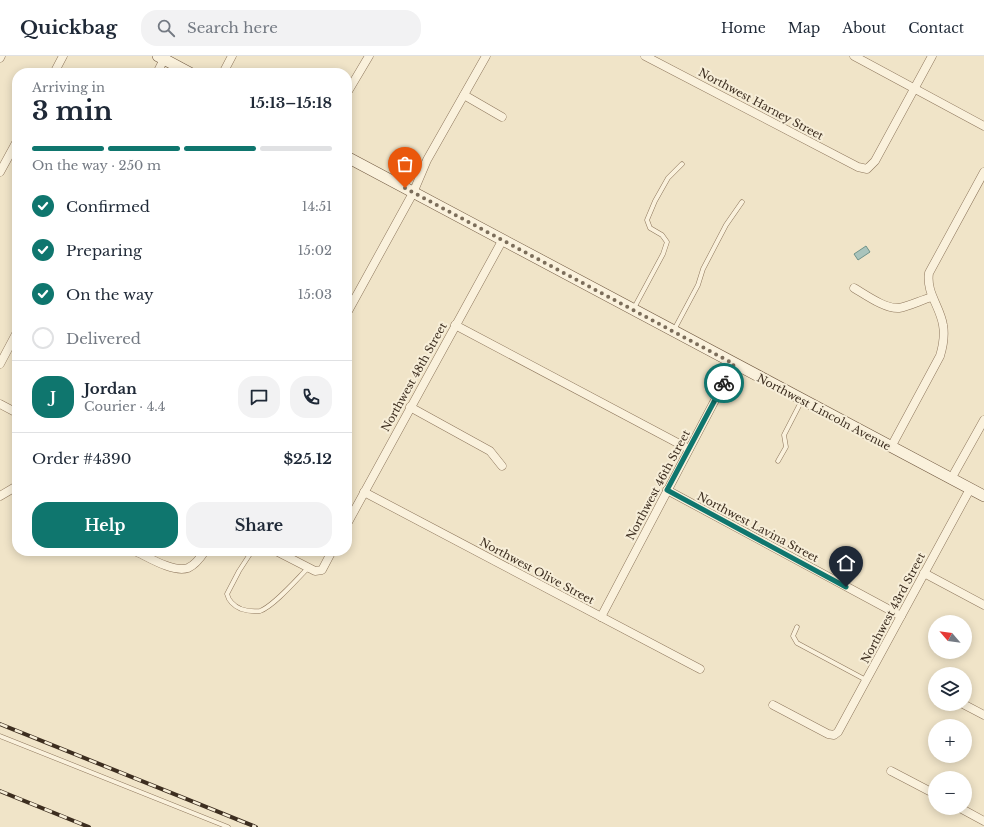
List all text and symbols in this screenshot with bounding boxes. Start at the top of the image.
search box [141,10,421,46]
text: Quickbag [20,16,117,39]
icon: search [155,17,177,39]
text: Search here [187,18,278,37]
text: Home [721,19,766,37]
text: Map [788,19,820,37]
text: About [842,19,886,37]
text: Contact [908,19,964,37]
street label: Northwest Harney Street [696,65,827,143]
text: Arriving in [32,79,105,96]
text: 15:13–15:18 [249,93,332,112]
text: 3 min [32,95,113,127]
pin [388,147,422,188]
icon: bag [394,153,416,175]
text: On the way · 250 m [32,157,161,174]
icon: check [32,195,54,217]
text: Confirmed [66,197,150,216]
text: 14:51 [302,198,332,215]
icon: check [32,239,54,261]
text: Preparing [66,241,142,260]
text: 15:02 [298,242,332,259]
icon: check [32,283,54,305]
text: On the way [66,285,154,304]
text: 15:03 [298,286,332,303]
street label: Northwest 48th Street [378,319,450,434]
text: Delivered [66,329,141,348]
courier [704,363,744,403]
street label: Northwest Lincoln Avenue [755,371,893,453]
icon: bike [713,372,735,394]
button: chat [238,376,280,418]
button: phone [290,376,332,418]
text: Jordan [84,379,137,398]
text: J [50,387,56,406]
text: Courier · 4.4 [84,398,165,415]
street label: Northwest 46th Street [623,427,693,543]
text: Order #4390 [32,449,131,468]
text: $25.12 [283,449,332,468]
street label: Northwest Lavina Street [695,489,822,565]
button: Help [32,502,178,548]
button: Share [186,502,332,548]
street label: Northwest Olive Street [477,535,597,608]
pin [829,546,863,587]
street label: Northwest 43rd Street [858,550,929,666]
icon: home [835,552,857,574]
north arrow [928,615,972,659]
map controls [928,615,972,815]
button: layers [928,667,972,711]
button: + [928,719,972,763]
button: − [928,771,972,815]

